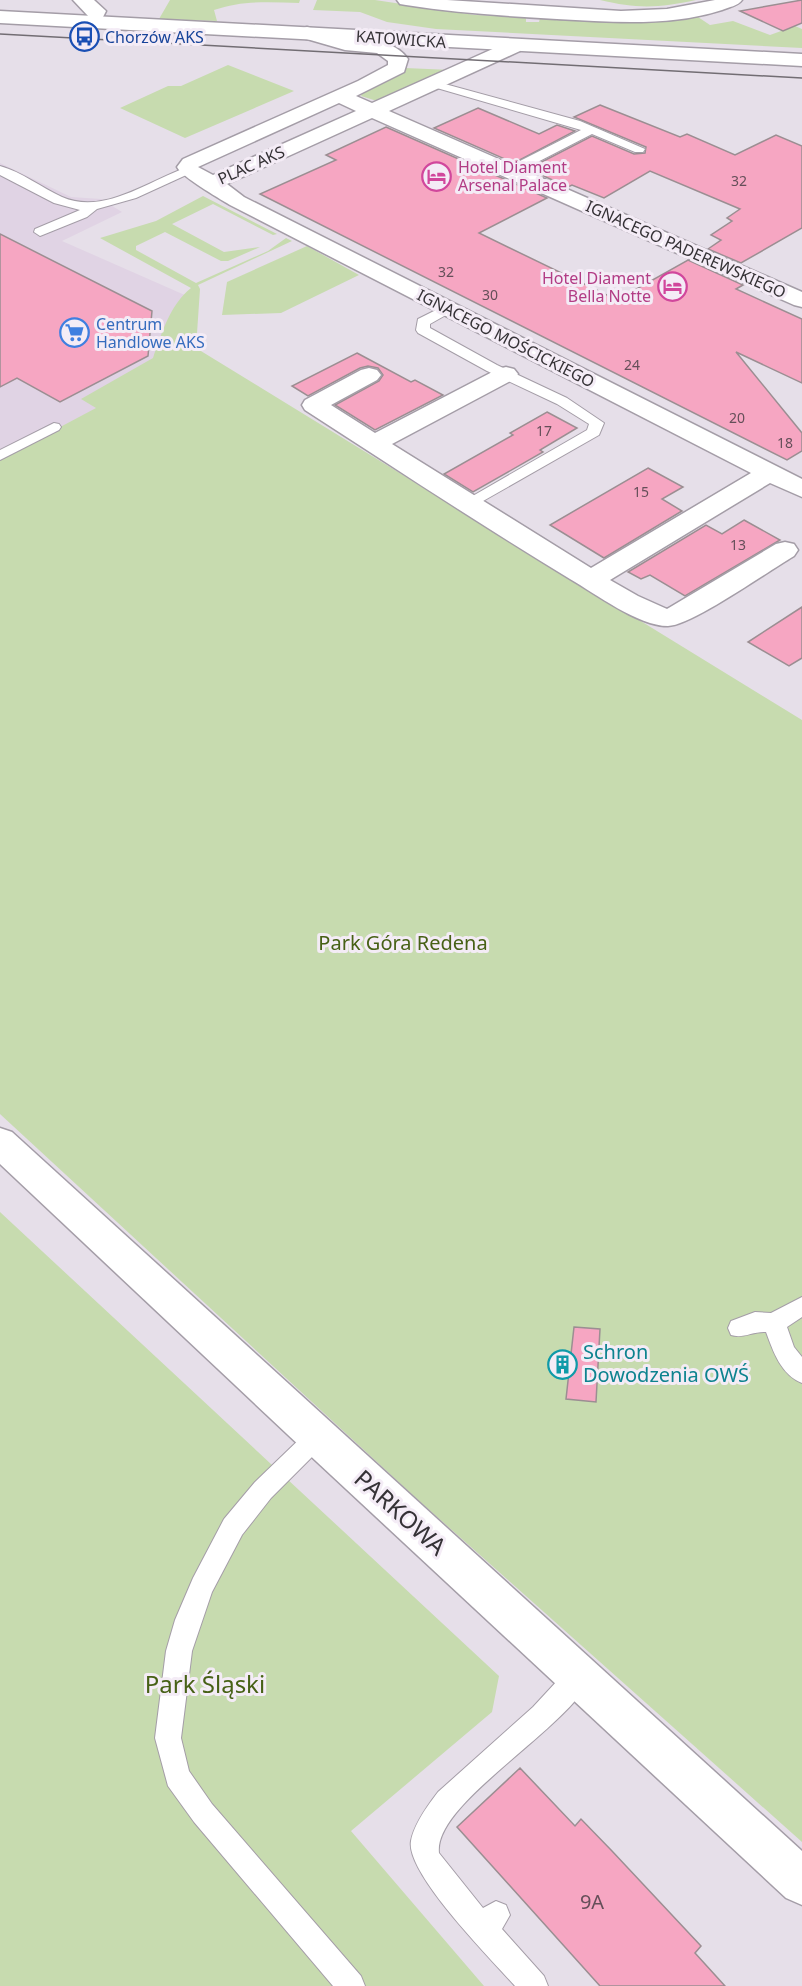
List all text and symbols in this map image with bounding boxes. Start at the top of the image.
bus stop icon: Chorzów AKS [68,21,100,53]
street label: KATOWICKA [355,25,448,53]
place label: Chorzów AKS [105,26,204,48]
street label: PLAC AKS [214,140,288,190]
place label: Hotel Diament Arsenal Palace [458,156,567,196]
hotel icon: Hotel Diament Arsenal Palace [421,160,453,192]
house number: 32 [731,171,747,190]
street label: IGNACEGO PADEREWSKIEGO [582,195,790,303]
house number: 32 [438,262,454,281]
place label: Hotel Diament Bella Notte [542,267,651,307]
hotel icon: Hotel Diament Bella Notte [656,271,688,303]
street label: IGNACEGO MOŚCICKIEGO [414,284,598,392]
house number: 30 [482,285,498,304]
place label: Centrum Handlowe AKS [96,313,205,353]
supermarket icon: Centrum Handlowe AKS [59,317,91,349]
house number: 24 [624,355,640,374]
house number: 20 [729,408,745,427]
house number: 17 [536,421,552,440]
house number: 18 [777,433,793,452]
house number: 15 [633,482,649,501]
house number: 13 [730,535,746,554]
park label: Park Góra Redena [318,929,488,956]
place label: Schron Dowodzenia OWŚ [583,1338,749,1388]
building icon: Schron Dowodzenia OWŚ [546,1348,578,1380]
street label: PARKOWA [348,1462,455,1562]
park label: Park Śląski [145,1667,265,1700]
house number: 9A [580,1888,604,1915]

